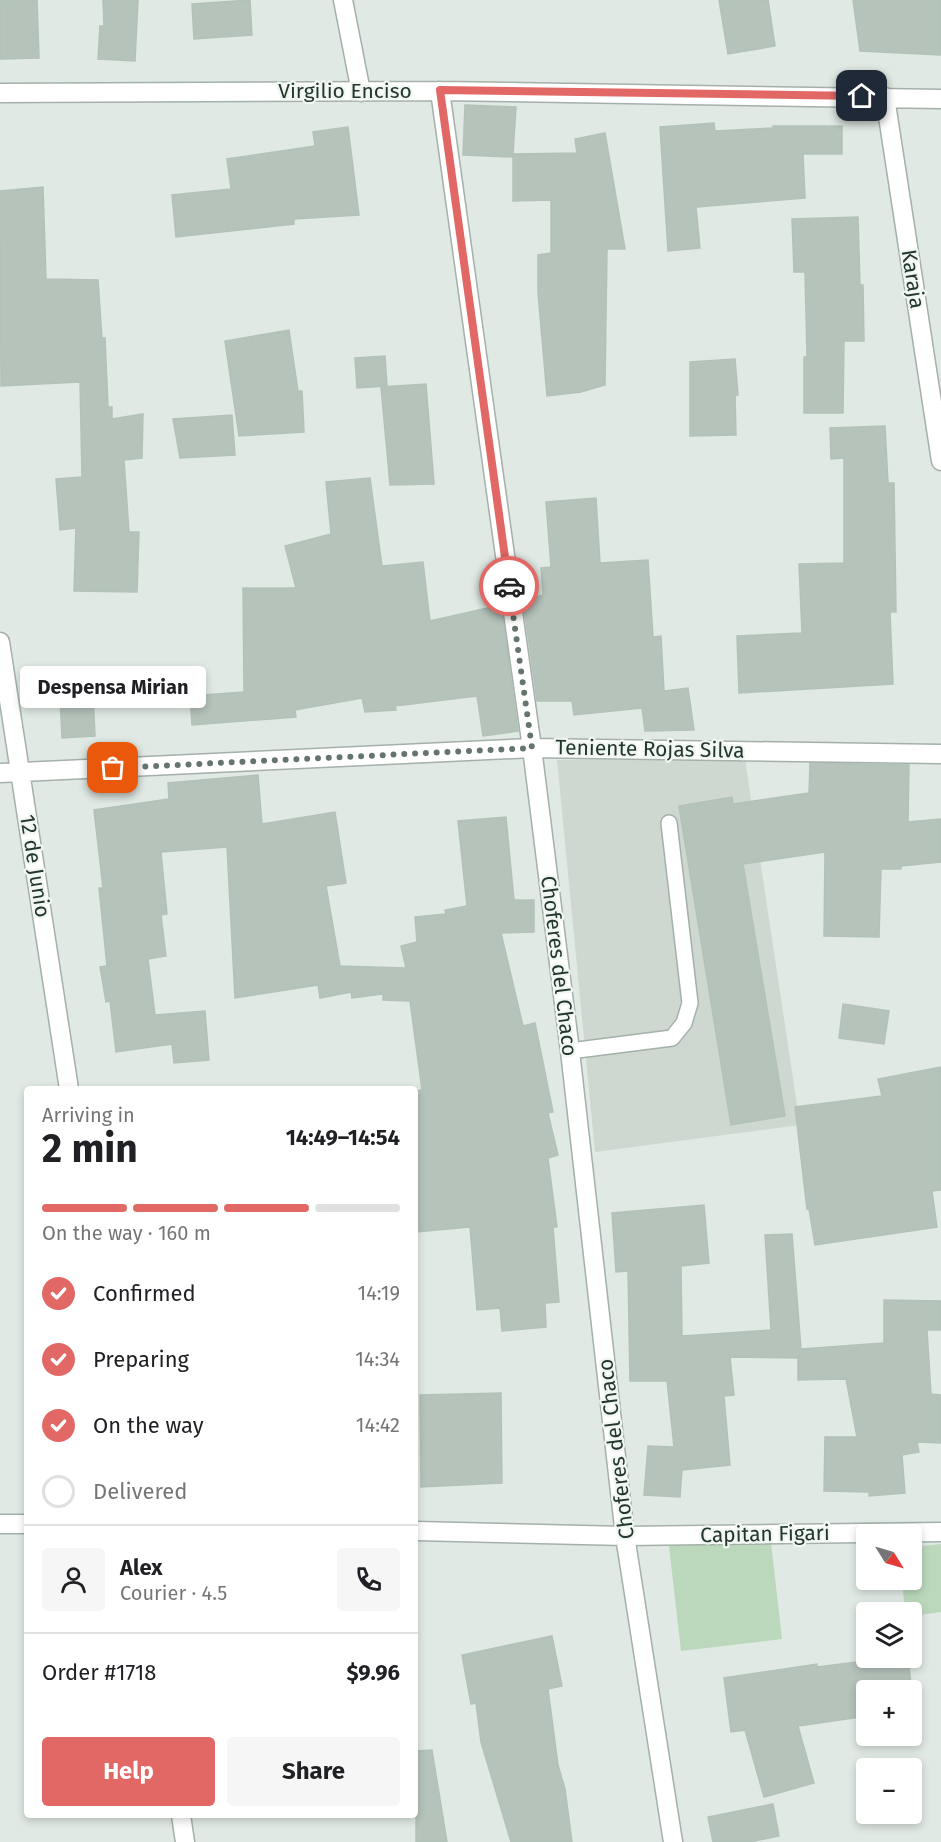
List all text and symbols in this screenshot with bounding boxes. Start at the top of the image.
pin [836,70,887,121]
street label: Virgilio Enciso [278,78,412,104]
icon: home [845,79,878,112]
street label: Karaja [896,248,930,310]
courier [479,556,539,616]
icon: car [493,570,526,603]
callout: Despensa Mirian [20,666,206,708]
text: Despensa Mirian [38,675,188,699]
street label: Teniente Rojas Silva [555,734,745,764]
pin [87,742,138,793]
icon: bag [96,751,129,784]
street label: 12 de Junio [14,813,56,919]
street label: Choferes del Chaco [535,874,583,1058]
text: Arriving in [42,1103,135,1127]
text: 14:49–14:54 [286,1124,400,1151]
text: 2 min [42,1126,138,1172]
text: On the way · 160 m [42,1221,211,1245]
icon: check [42,1277,75,1310]
text: Confirmed [93,1280,196,1307]
text: 14:19 [358,1281,400,1305]
icon: check [42,1343,75,1376]
text: Preparing [93,1346,189,1373]
text: 14:34 [355,1347,400,1371]
street label: Choferes del Chaco [592,1357,640,1541]
icon: check [42,1409,75,1442]
text: On the way [93,1412,204,1439]
text: 14:42 [356,1413,400,1437]
text: Delivered [93,1478,188,1505]
street label: Capitan Figari [700,1520,830,1548]
north arrow [856,1524,922,1590]
map controls [856,1524,922,1824]
button: person [42,1548,105,1611]
button: phone [337,1548,400,1611]
text: Alex [120,1554,163,1581]
text: Courier · 4.5 [120,1581,227,1605]
button: layers [856,1602,922,1668]
text: Order #1718 [42,1659,156,1686]
text: $9.96 [346,1659,400,1686]
button: + [856,1680,922,1746]
button: Help [42,1737,215,1806]
button: Share [227,1737,400,1806]
button: − [856,1758,922,1824]

